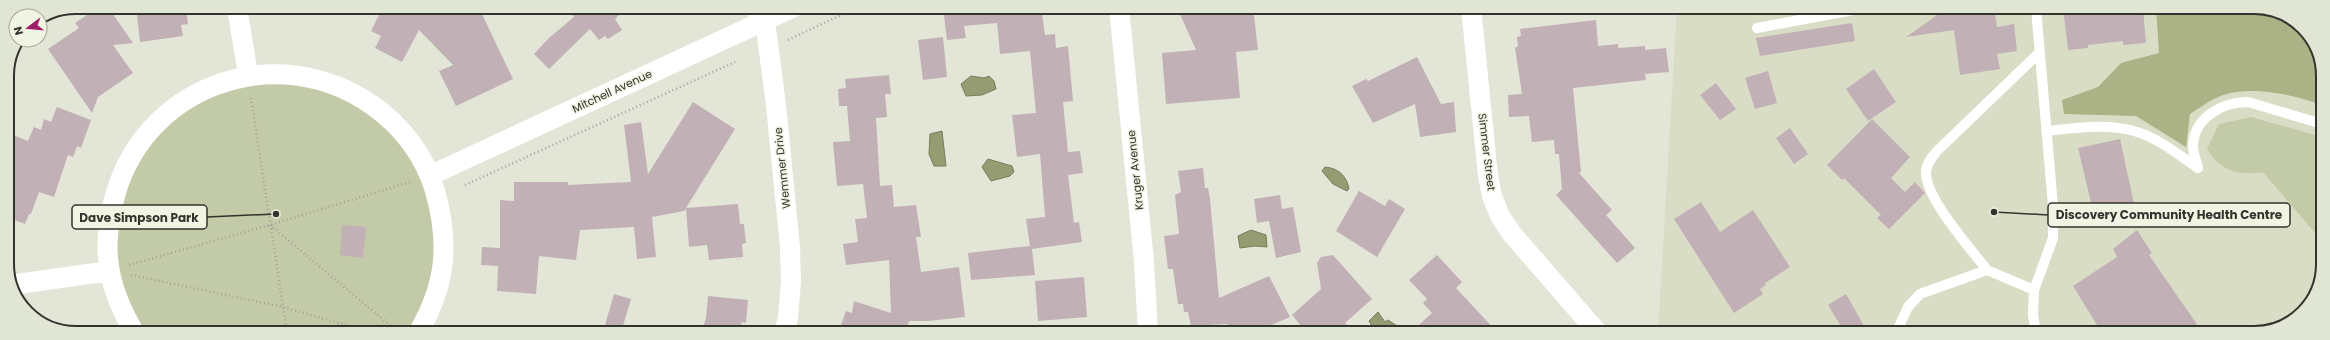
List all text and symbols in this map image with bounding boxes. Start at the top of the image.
north arrow [8,8,48,48]
text: N [10,25,27,37]
street label: Mitchell Avenue [569,65,655,117]
street label: Simmer Street [1474,112,1500,192]
street label: Wemmer Drive [770,126,794,209]
street label: Kruger Avenue [1123,129,1147,211]
callout: Discovery Community Health Centre [2048,203,2290,227]
callout: Dave Simpson Park [72,205,207,229]
text: Discovery Community Health Centre [2056,206,2283,223]
text: Dave Simpson Park [79,209,199,226]

